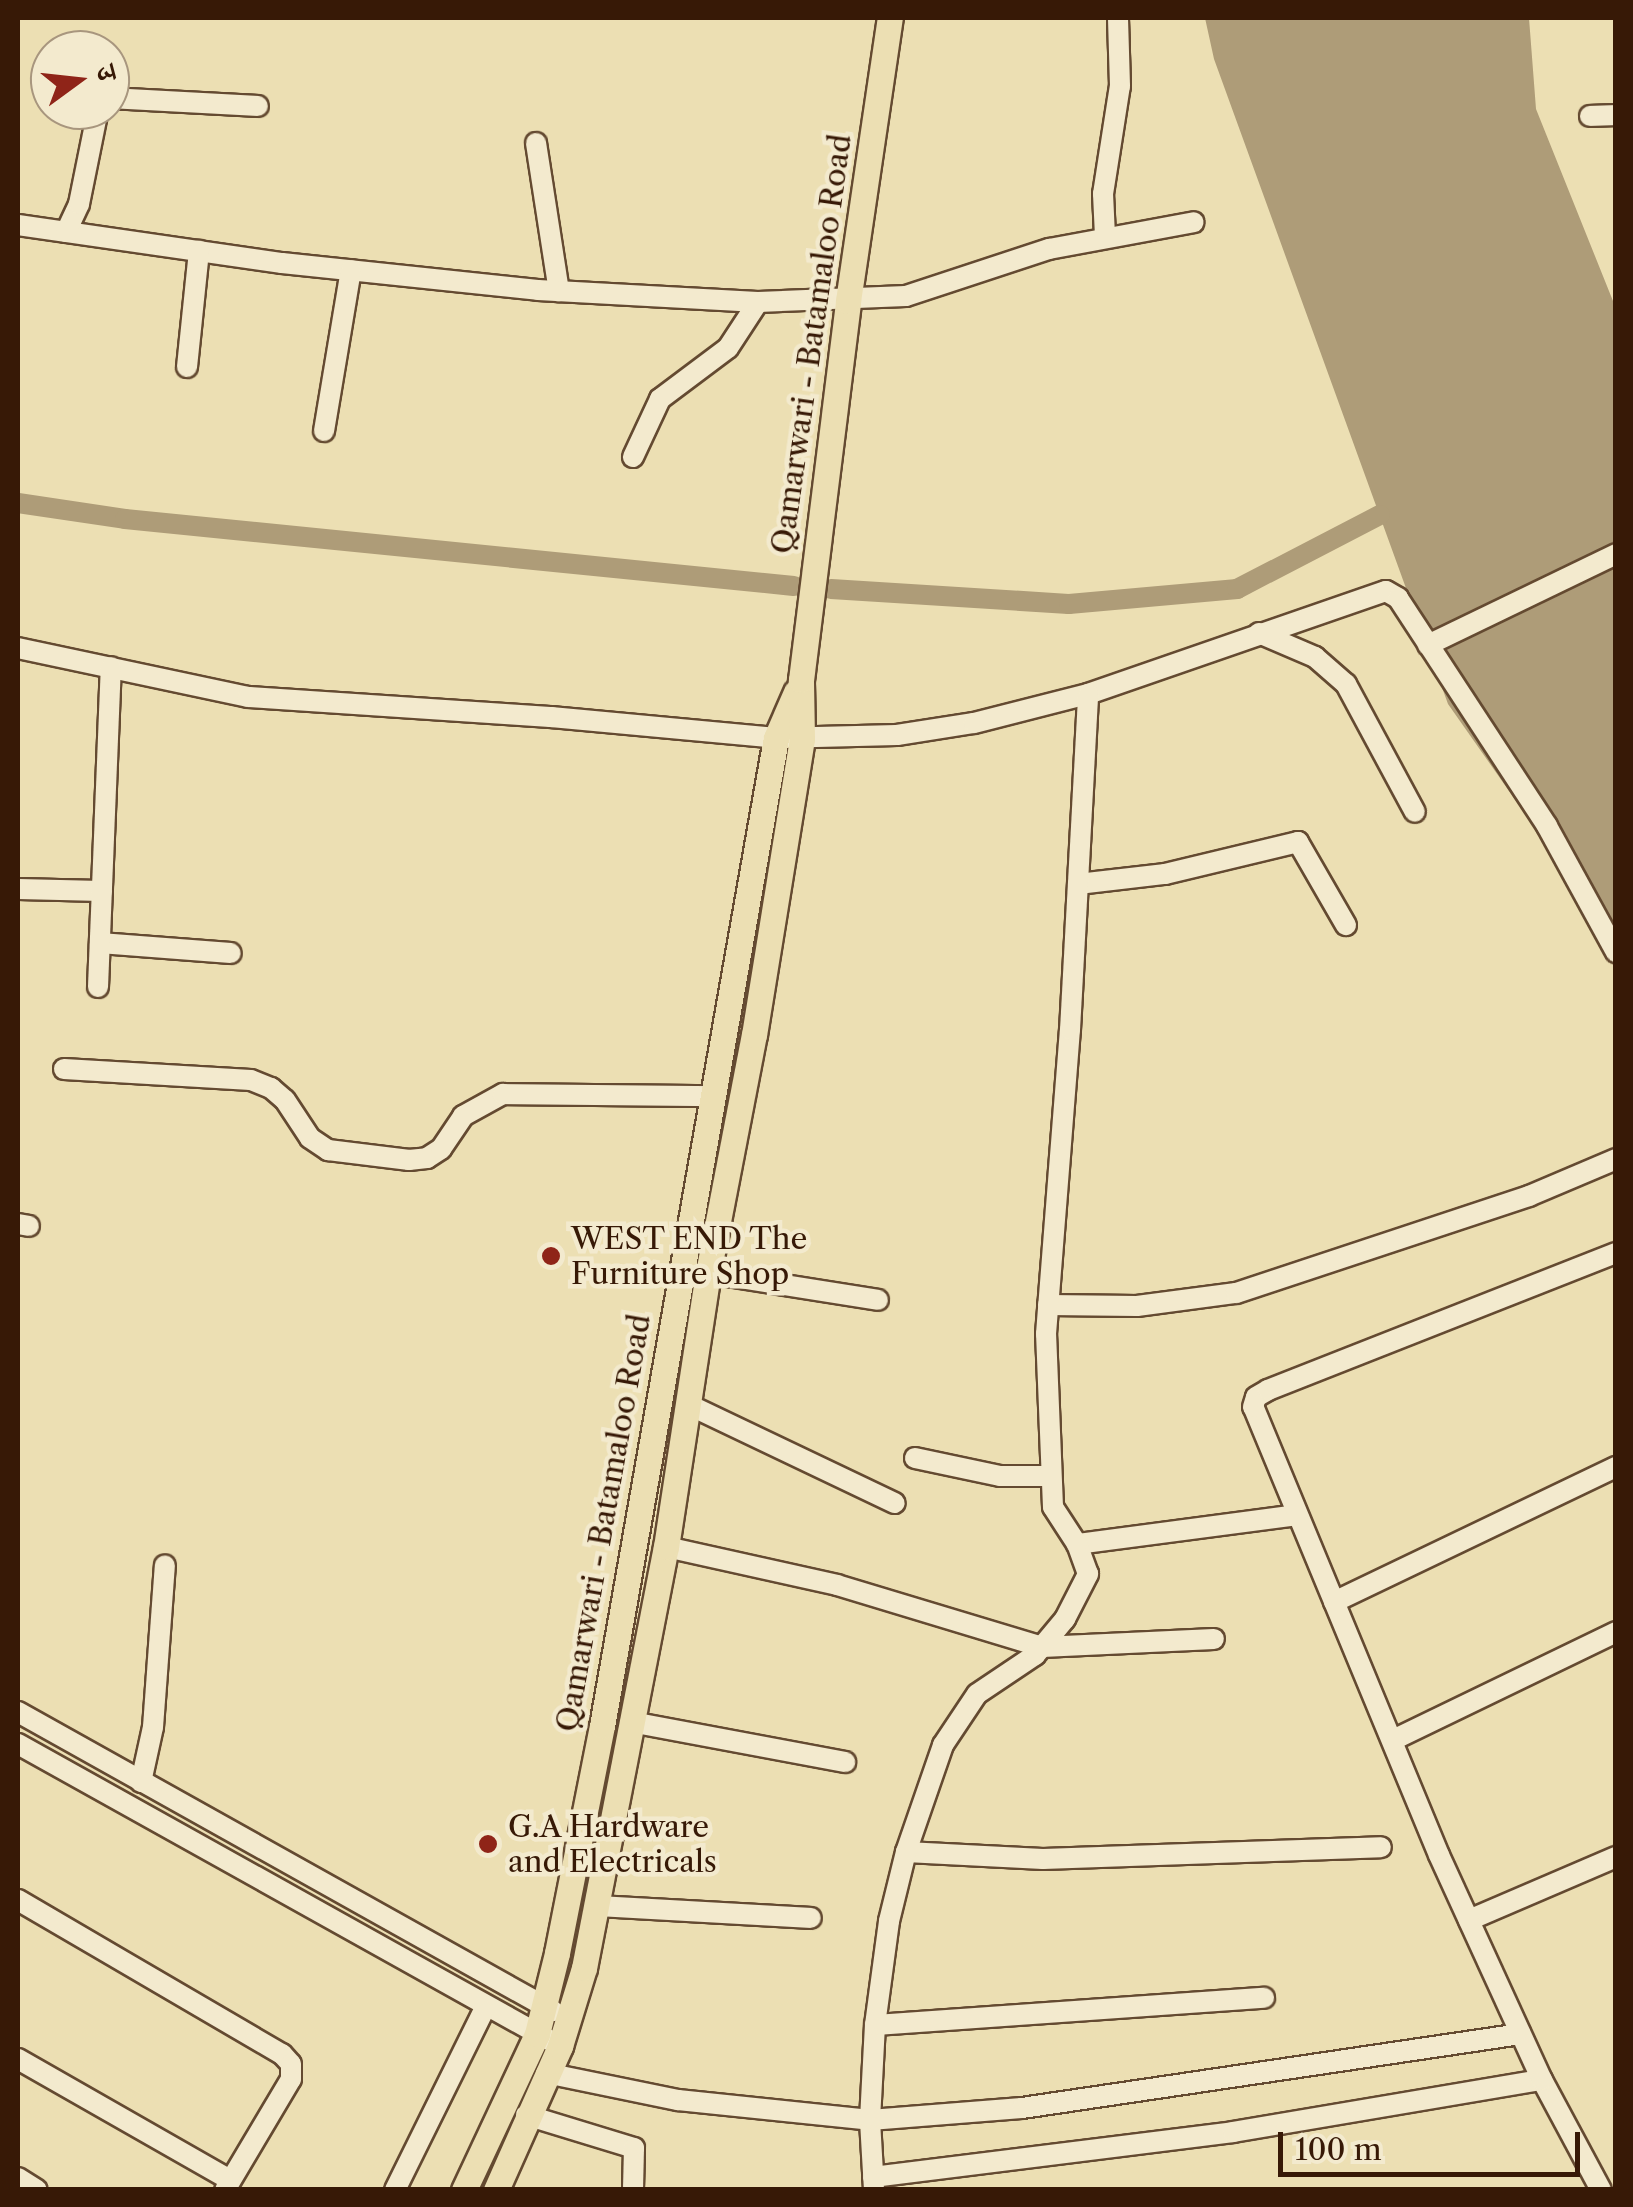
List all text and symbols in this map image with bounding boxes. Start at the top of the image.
north arrow [30,30,130,130]
text: उ [89,61,125,84]
street label: Qamarwari - Batamaloo Road [765,132,859,556]
place label: WEST END The Furniture Shop [571,1221,809,1292]
marker: WEST END The Furniture Shop [540,1245,562,1267]
street label: Qamarwari - Batamaloo Road [550,1311,658,1735]
place label: G.A Hardware and Electricals [508,1809,717,1880]
marker: G.A Hardware and Electricals [477,1833,499,1855]
scale bar [1283,2112,1586,2174]
text: 100 m [1295,2131,1382,2168]

